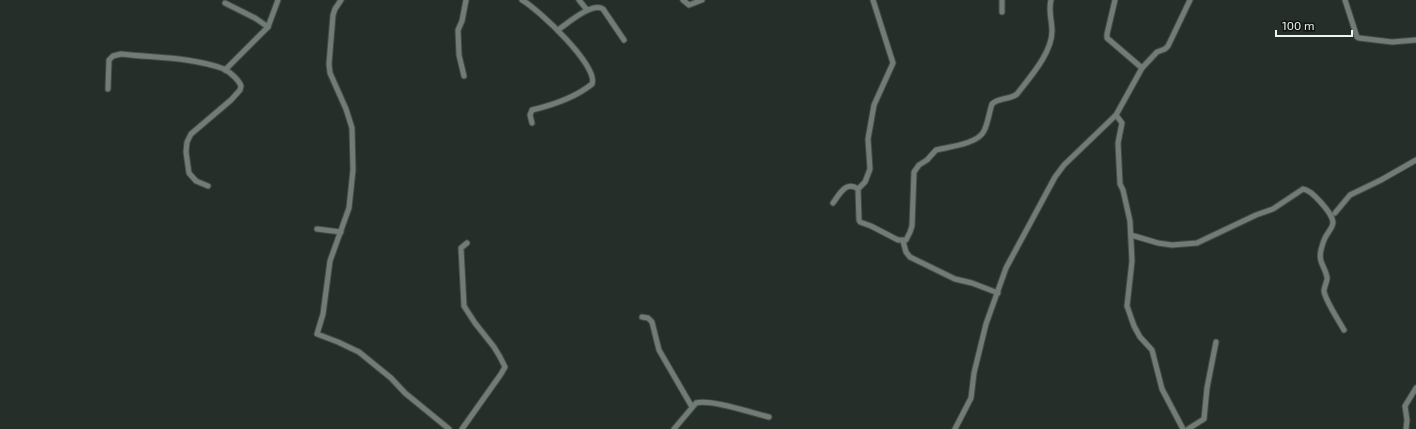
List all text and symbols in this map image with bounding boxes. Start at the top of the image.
scale bar [1276,12,1352,38]
text: 100 m [1282,18,1314,32]

